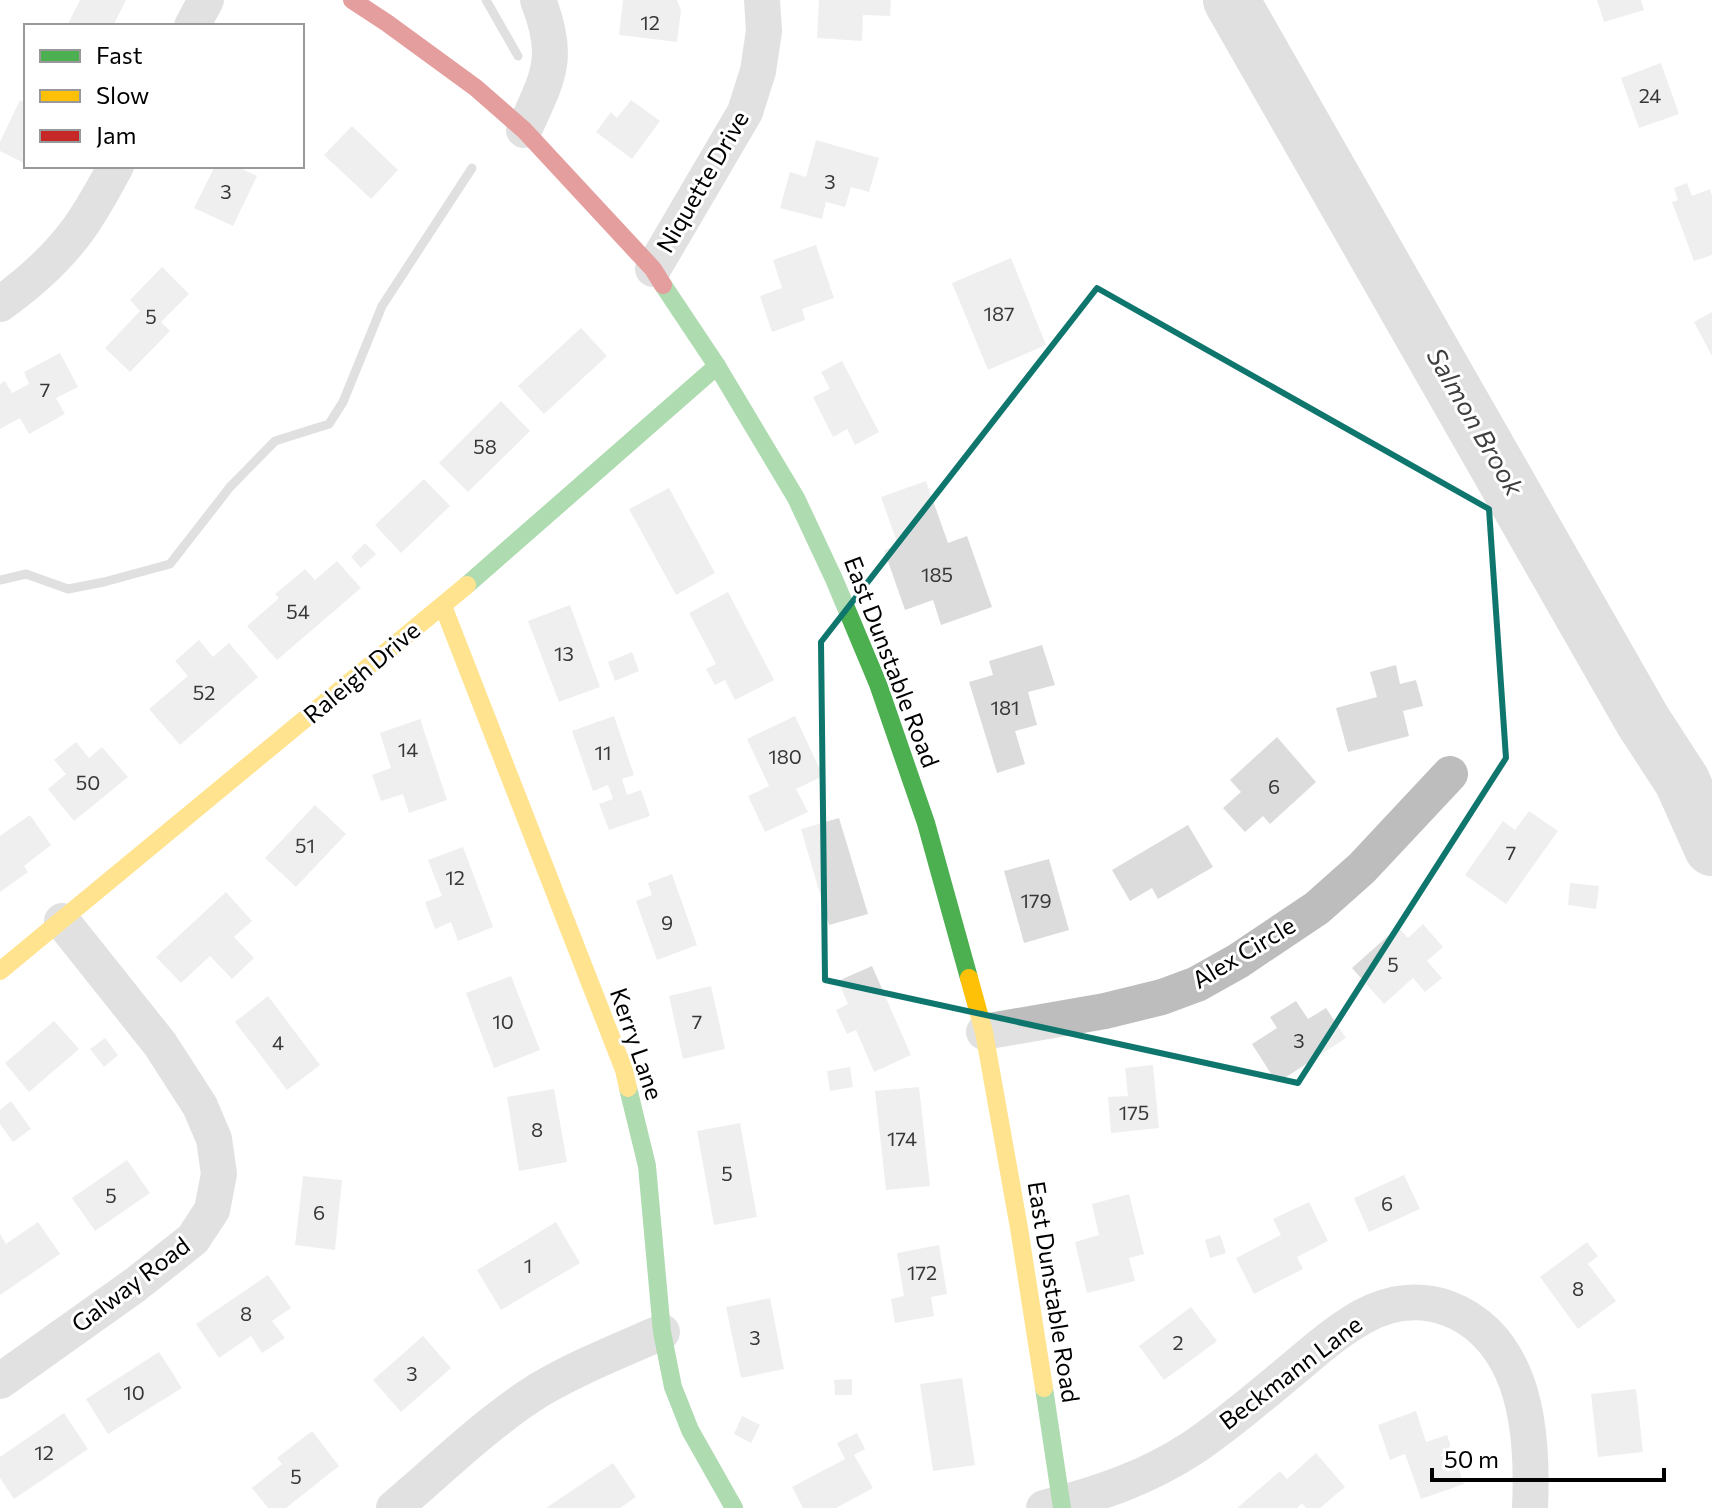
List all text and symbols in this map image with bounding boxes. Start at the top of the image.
house number: 12 [640,10,660,34]
legend [24,24,304,168]
text: Fast [96,40,143,69]
text: Slow [96,80,149,109]
house number: 24 [1639,83,1661,107]
street label: Niquette Drive [649,105,754,257]
text: Jam [96,120,136,149]
house number: 3 [824,169,836,193]
house number: 3 [220,179,232,203]
house number: 187 [983,301,1015,325]
house number: 5 [145,304,157,328]
water label: Salmon Brook [1422,342,1532,501]
house number: 7 [40,377,50,401]
house number: 58 [473,434,497,458]
street label: East Dunstable Road [839,552,946,771]
house number: 185 [921,562,953,586]
house number: 54 [286,599,310,623]
street label: Raleigh Drive [297,615,425,729]
house number: 13 [554,641,574,665]
house number: 52 [193,680,215,704]
house number: 181 [990,695,1020,719]
house number: 14 [398,737,418,761]
house number: 11 [594,740,612,764]
house number: 180 [768,744,802,768]
house number: 50 [76,770,100,794]
house number: 6 [1268,774,1280,798]
house number: 51 [295,833,315,857]
house number: 7 [1506,840,1516,864]
house number: 12 [445,865,465,889]
house number: 179 [1020,888,1052,912]
house number: 9 [661,910,673,934]
street label: Alex Circle [1186,910,1300,994]
house number: 5 [1387,952,1399,976]
street label: Kerry Lane [605,984,670,1103]
house number: 10 [492,1009,514,1033]
house number: 7 [692,1009,702,1033]
house number: 3 [1293,1028,1305,1052]
house number: 4 [272,1030,284,1054]
house number: 175 [1119,1100,1149,1124]
house number: 8 [531,1117,543,1141]
house number: 174 [887,1126,917,1150]
house number: 5 [721,1161,733,1185]
street label: East Dunstable Road [1023,1179,1086,1405]
house number: 5 [105,1183,117,1207]
house number: 6 [1381,1191,1393,1215]
house number: 6 [313,1200,325,1224]
street label: Galway Road [65,1230,195,1338]
house number: 1 [524,1253,532,1277]
house number: 172 [907,1260,937,1284]
house number: 8 [1572,1276,1584,1300]
house number: 8 [240,1301,252,1325]
street label: Beckmann Lane [1213,1309,1367,1435]
house number: 3 [749,1325,761,1349]
house number: 2 [1172,1330,1184,1354]
house number: 3 [406,1361,418,1385]
house number: 10 [123,1380,145,1404]
scale bar [1432,1432,1664,1482]
house number: 12 [34,1440,54,1464]
text: 50 m [1444,1444,1499,1473]
house number: 5 [290,1464,302,1488]

